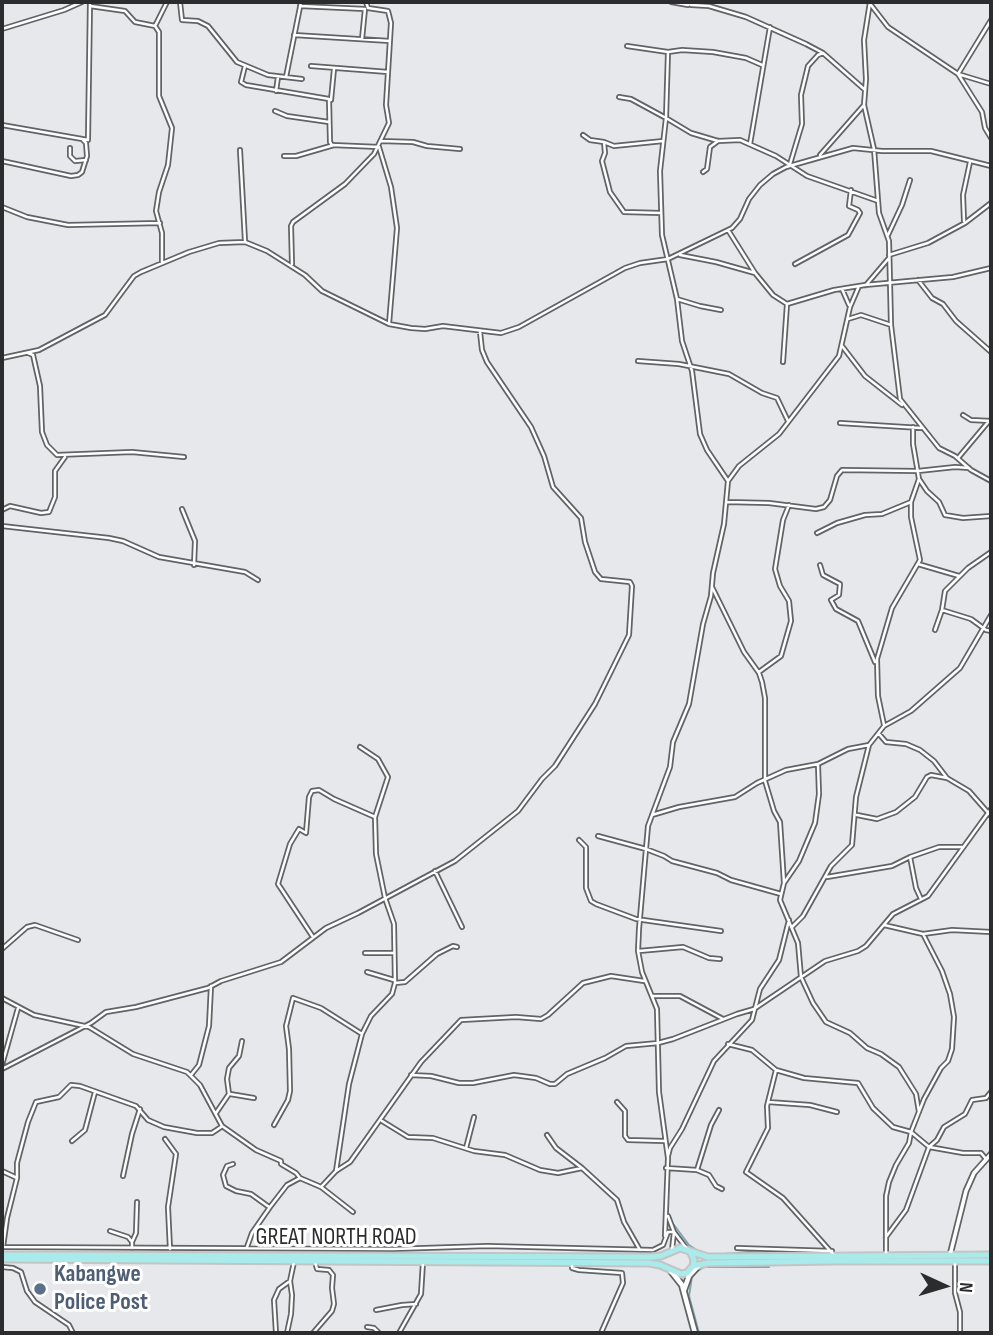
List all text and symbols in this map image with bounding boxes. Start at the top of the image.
street label: GREAT NORTH ROAD [256,1224,416,1252]
north arrow [909,1251,979,1321]
place label: Kabangwe Police Post [54,1261,148,1317]
marker: Kabangwe Police Post [32,1281,48,1297]
text: N [954,1282,977,1293]

